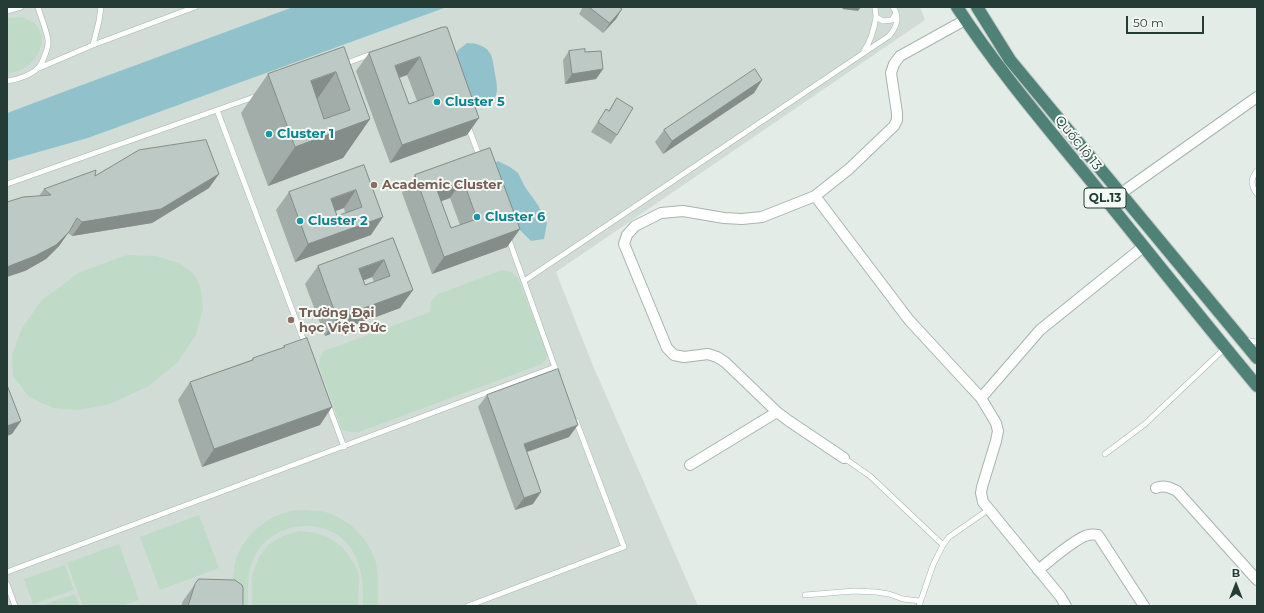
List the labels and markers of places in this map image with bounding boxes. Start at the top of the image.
place label: Cluster 5 [445,94,505,110]
marker: Cluster 5 [432,97,442,107]
place label: Cluster 1 [277,126,334,142]
marker: Cluster 1 [264,129,274,139]
place label: Academic Cluster [382,177,502,193]
marker: Academic Cluster [369,180,379,190]
place label: Cluster 6 [485,209,545,225]
marker: Cluster 6 [472,212,482,222]
place label: Cluster 2 [308,213,368,229]
marker: Cluster 2 [295,216,305,226]
place label: Trường Đại học Việt Đức [299,305,386,336]
marker: Trường Đại học Việt Đức [286,315,296,325]

